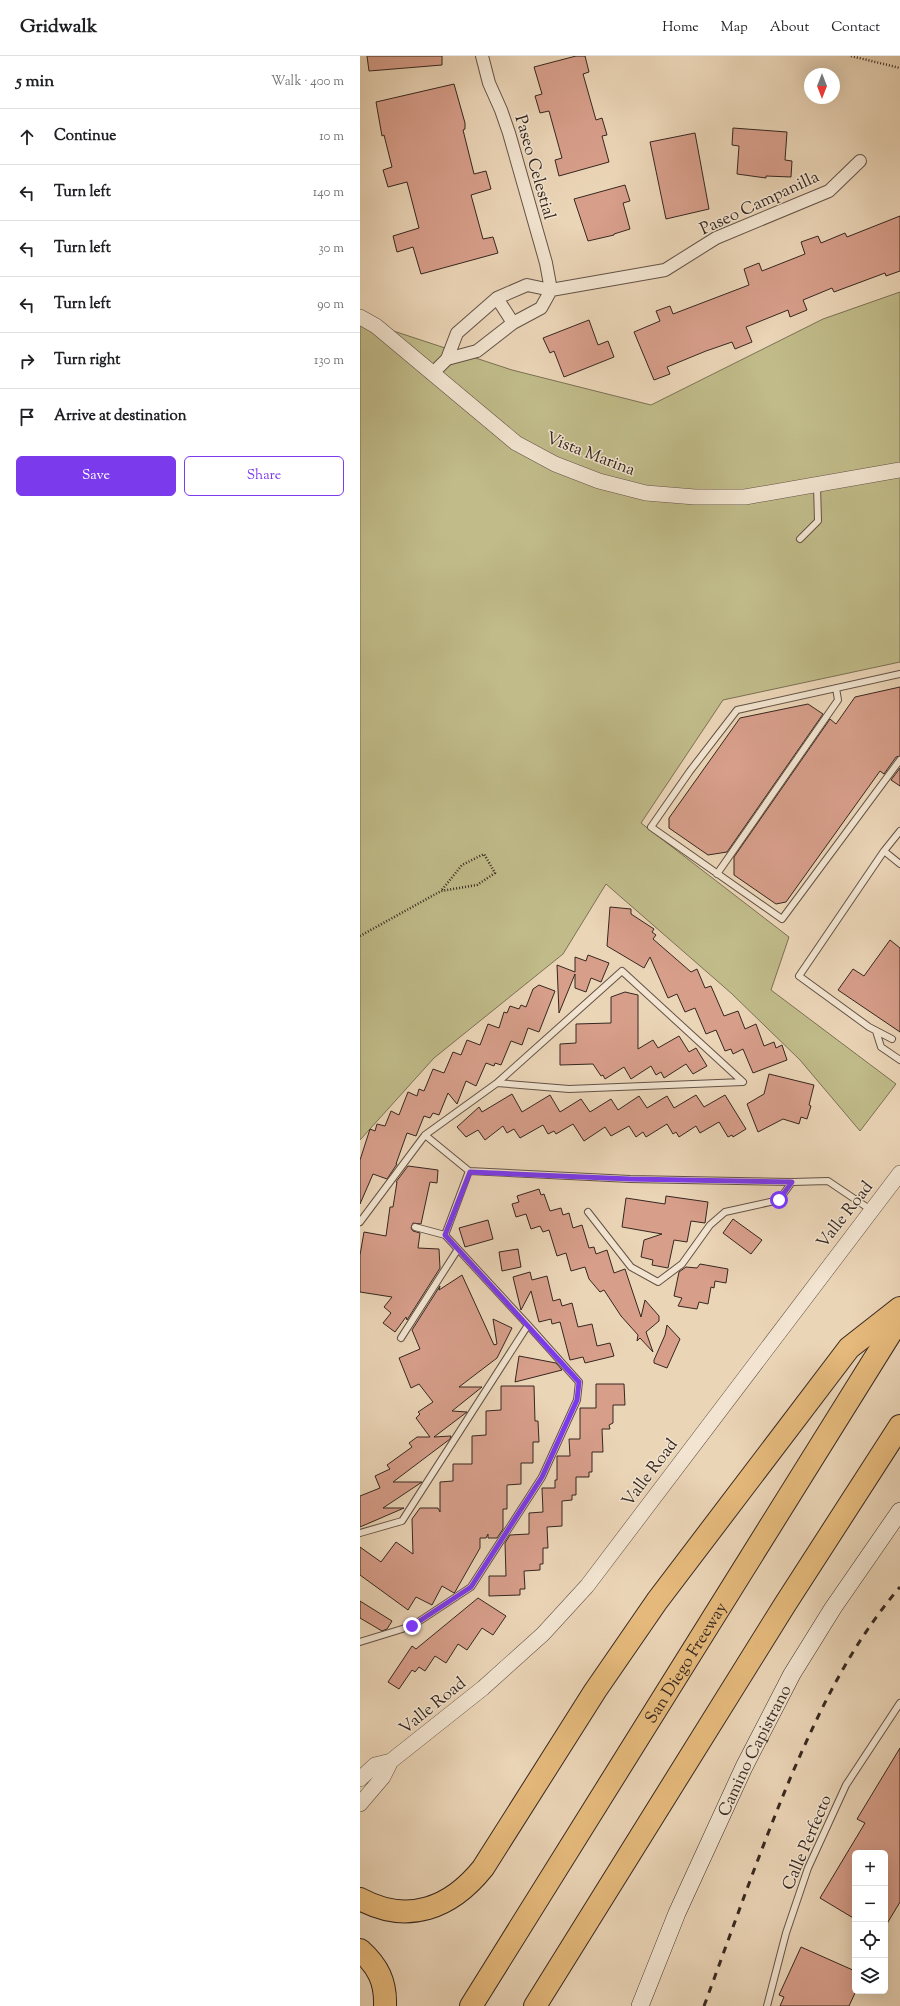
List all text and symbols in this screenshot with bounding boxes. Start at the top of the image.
text: Gridwalk [20,14,97,41]
text: Home [662,18,699,38]
text: Map [721,18,748,38]
text: About [770,18,809,38]
text: Contact [831,18,880,38]
north arrow [804,68,840,104]
text: 5 min [16,70,54,94]
text: Walk · 400 m [271,73,344,91]
street label: Paseo Celestial [508,112,561,223]
icon: ahead [16,126,38,148]
text: Continue [54,126,116,147]
text: 10 m [319,128,344,146]
street label: Paseo Campanilla [696,166,824,242]
icon: left [16,182,38,204]
text: Turn left [54,182,111,203]
text: 140 m [313,184,344,202]
icon: left [16,238,38,260]
text: Turn left [54,238,111,259]
text: 30 m [318,240,344,258]
icon: left [16,294,38,316]
text: Turn left [54,294,111,315]
text: 90 m [317,296,344,314]
icon: right [16,350,38,372]
text: Turn right [54,350,120,371]
text: 130 m [314,352,344,370]
icon: arrive [16,406,38,428]
text: Arrive at destination [54,406,187,427]
street label: Vista Marina [542,427,639,483]
button: Save [16,456,176,496]
button: Share [184,456,344,496]
street label: Valle Road [812,1176,880,1254]
route start [770,1191,788,1209]
street label: Valle Road [617,1434,684,1512]
street label: San Diego Freeway [640,1598,734,1729]
route end [403,1617,421,1635]
street label: Valle Road [395,1672,472,1741]
street label: Camino Capistrano [713,1681,798,1821]
street label: Calle Perfecto [777,1791,839,1894]
map controls [852,1850,888,1994]
button: + [852,1850,888,1886]
button: − [852,1886,888,1922]
button: locate [852,1922,888,1958]
button: layers [852,1958,888,1994]

